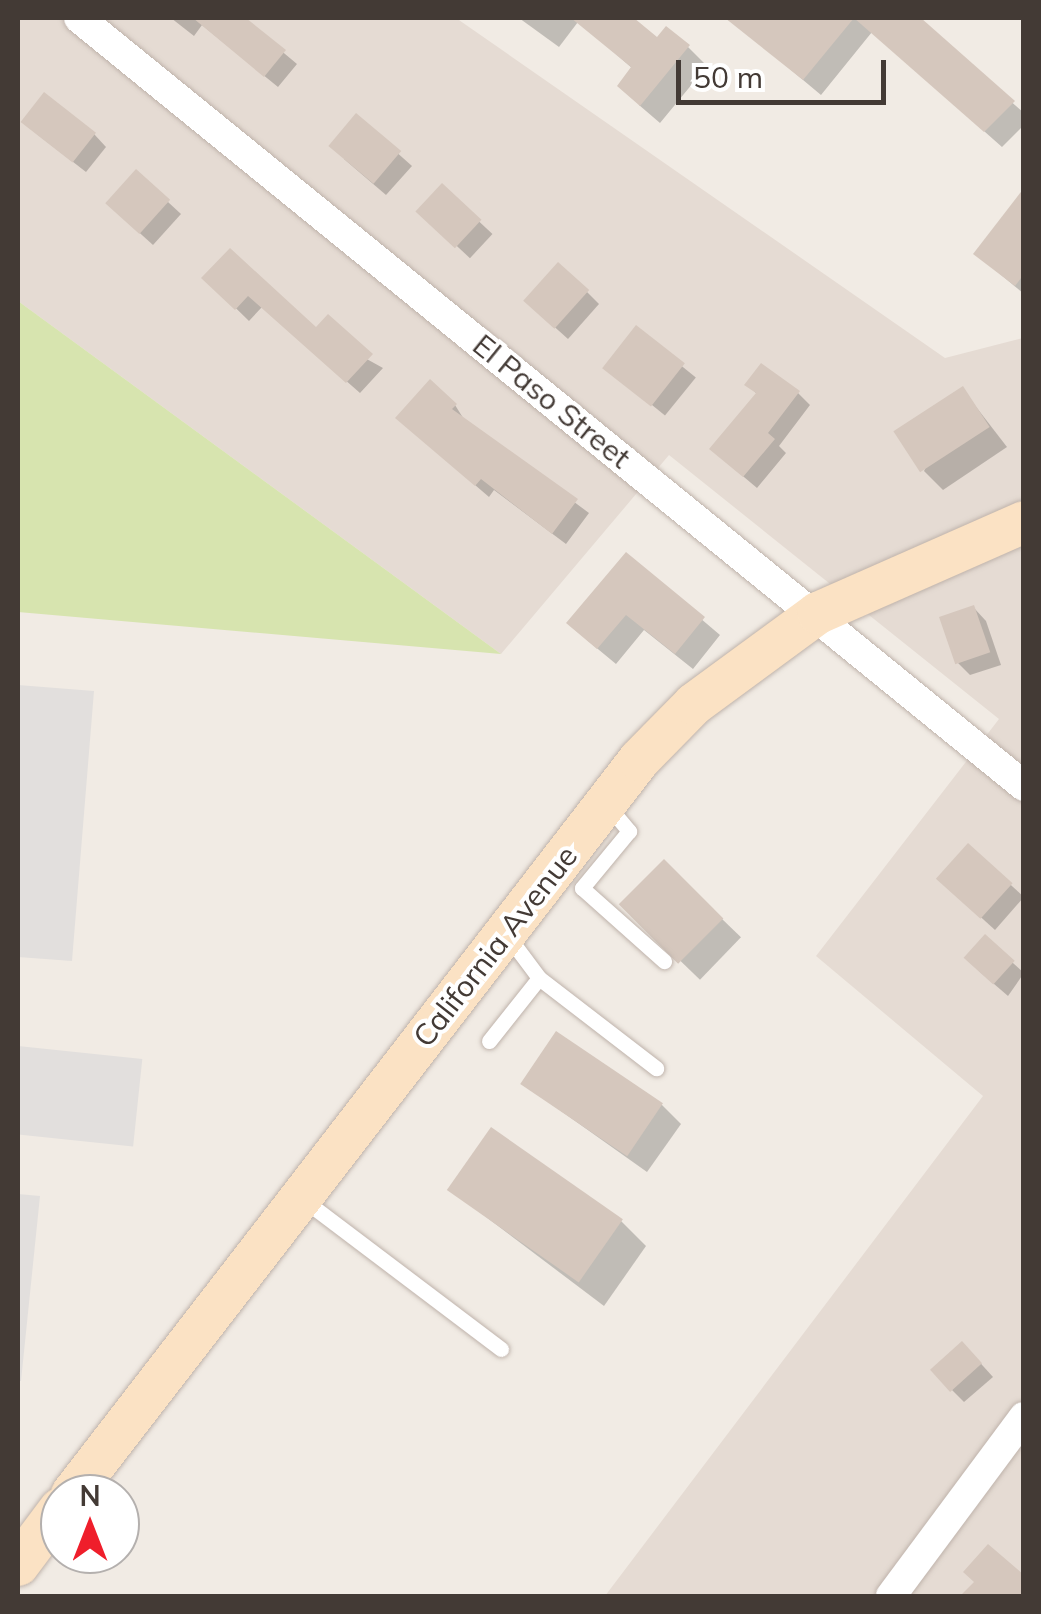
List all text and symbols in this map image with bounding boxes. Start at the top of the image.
scale bar [681,40,891,102]
text: 50 m [693,58,763,96]
street label: El Paso Street [466,327,638,475]
street label: California Avenue [405,838,585,1054]
north arrow [40,1474,140,1574]
text: N [79,1478,101,1513]

